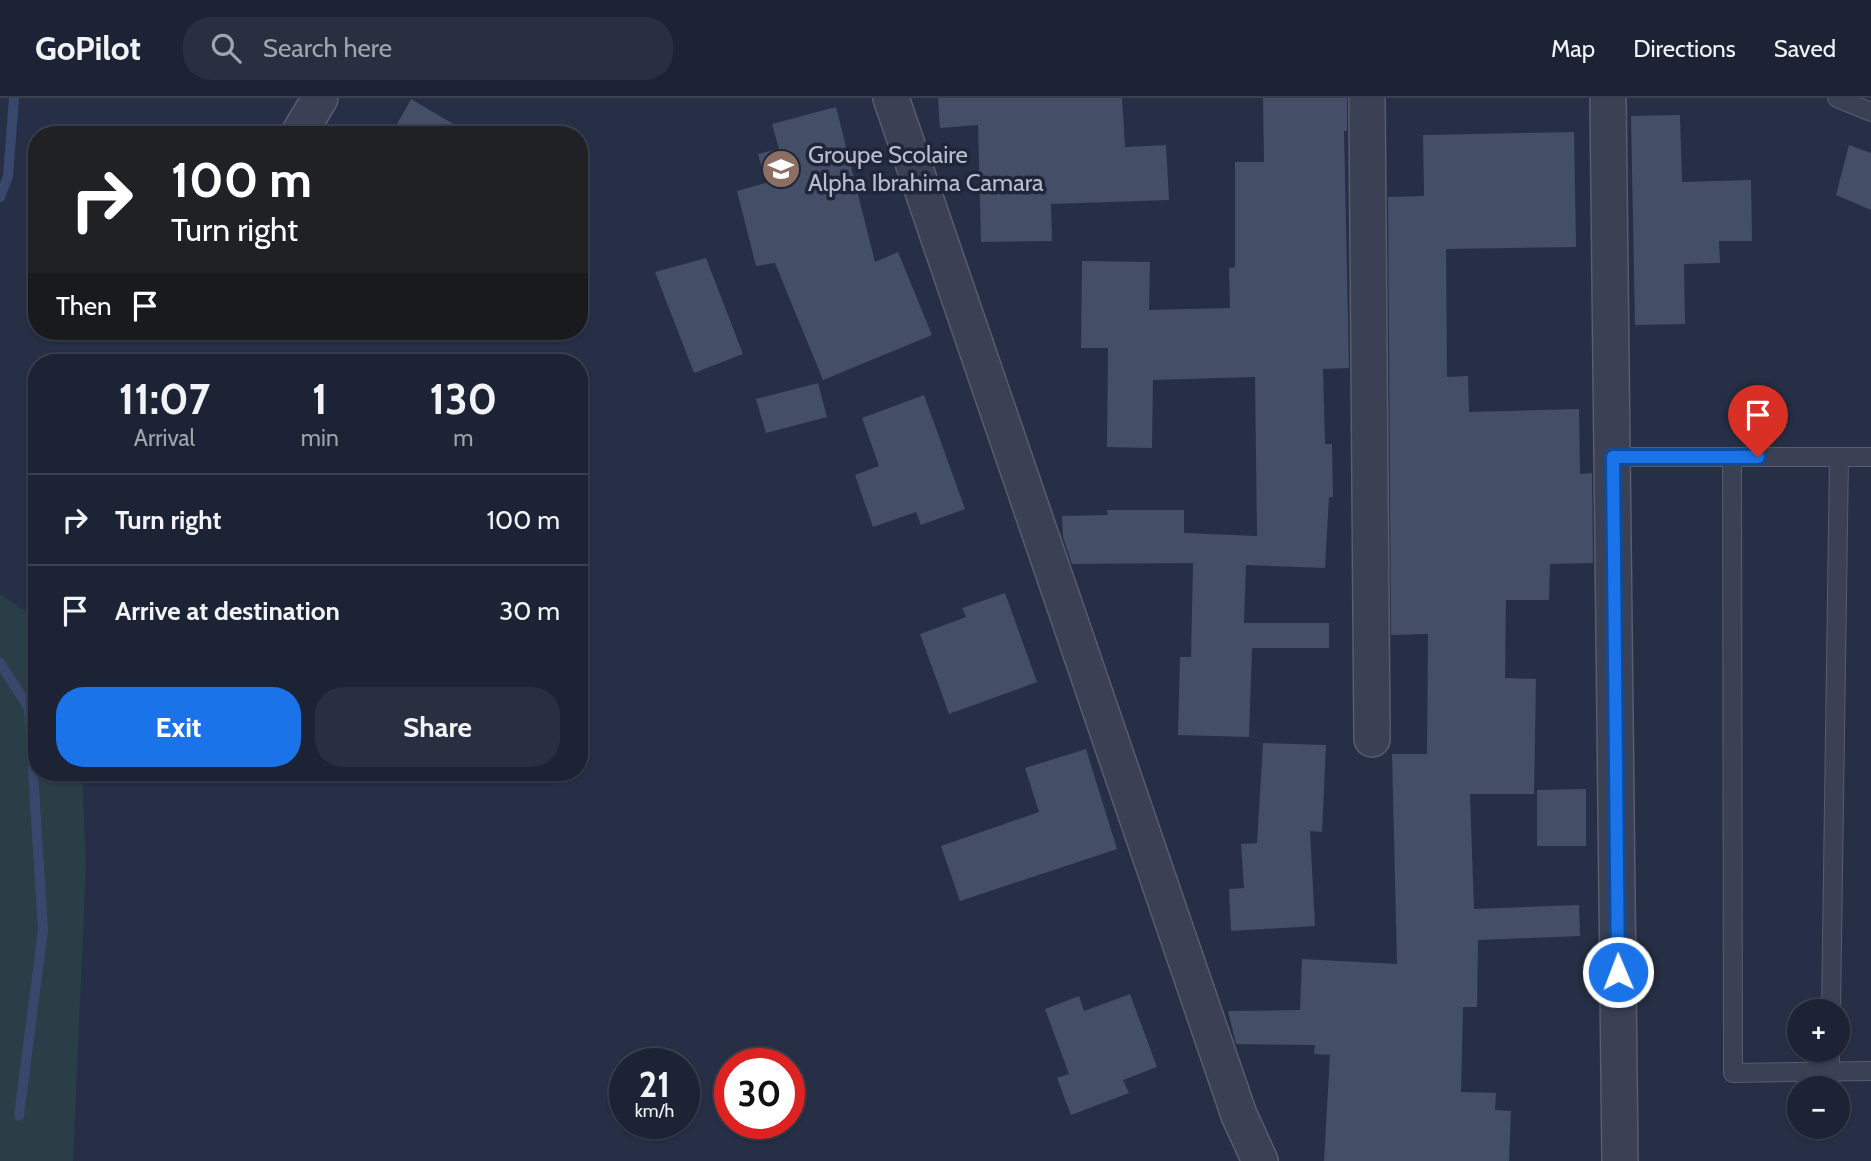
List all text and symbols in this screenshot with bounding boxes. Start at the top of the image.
search box [183,17,673,80]
text: GoPilot [35,28,141,68]
icon: search [207,29,245,67]
text: Search here [263,32,392,64]
text: Map [1551,34,1595,63]
text: Directions [1633,34,1736,63]
text: Saved [1774,34,1836,63]
place label: Groupe Scolaire Alpha Ibrahima Camara [808,140,1044,197]
school or university icon: Groupe Scolaire Alpha Ibrahima Camara [760,148,802,190]
text: 100 m [171,150,312,209]
icon: right [56,154,147,245]
text: Turn right [171,210,298,249]
icon: arrive [126,287,164,325]
text: Then [56,290,112,322]
text: 11:07 [119,373,210,425]
text: 1 [312,373,328,425]
text: 130 [429,373,497,425]
pin [1728,385,1788,457]
icon: arrive [1739,396,1777,434]
text: Arrival [134,424,195,452]
text: min [301,424,339,452]
text: m [453,424,473,452]
icon: right [56,501,94,539]
text: Turn right [115,504,221,536]
text: 100 m [487,504,560,536]
icon: arrive [56,592,94,630]
text: Arrive at destination [115,595,340,627]
text: 30 m [499,595,560,627]
button: Exit [56,687,301,767]
button: Share [315,687,560,767]
position arrow [1581,935,1655,1009]
map controls [1787,999,1850,1139]
button: + [1787,999,1850,1062]
speed limit sign: 30 [714,1048,805,1139]
text: 21 [639,1063,670,1106]
button: − [1787,1076,1850,1139]
text: km/h [635,1100,674,1122]

